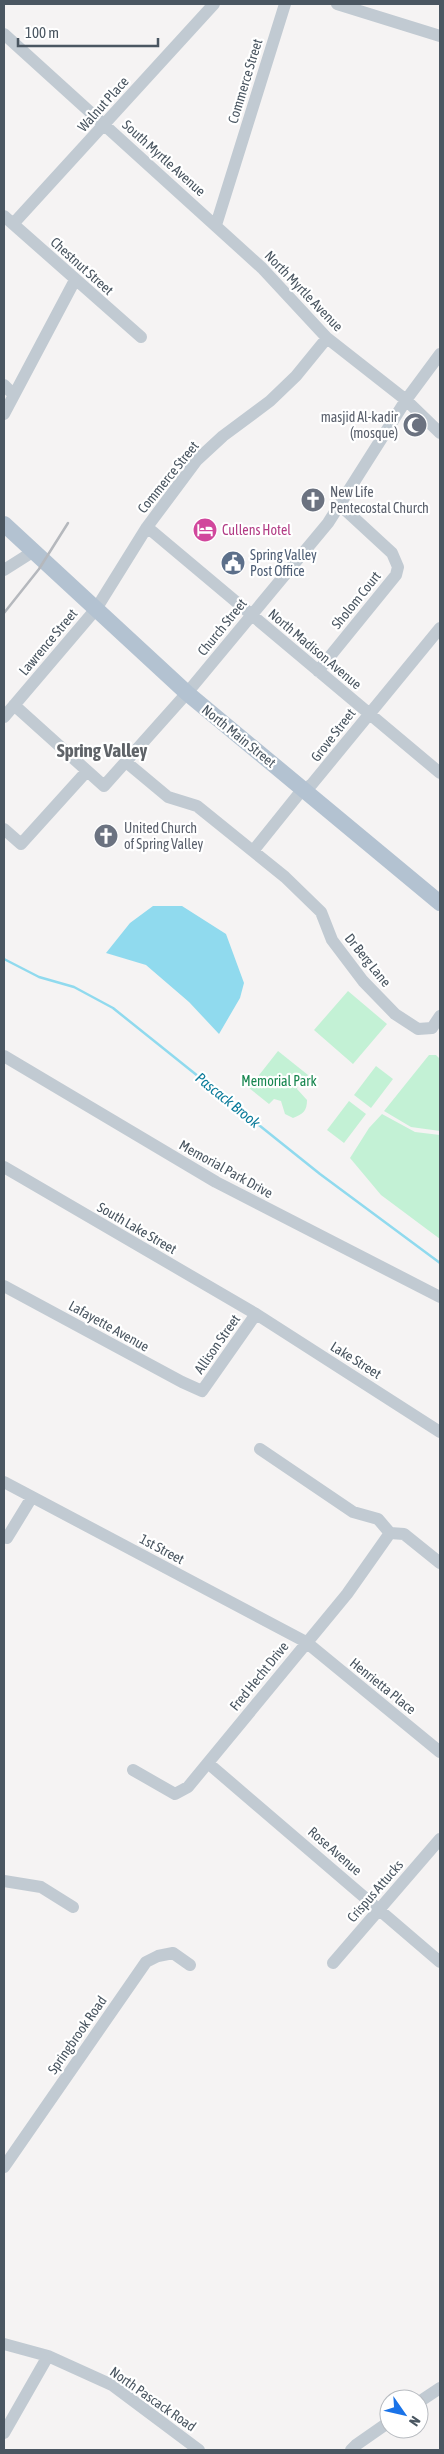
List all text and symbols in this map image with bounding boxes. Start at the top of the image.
scale bar [18,15,158,47]
text: 100 m [25,24,59,41]
street label: Commerce Street [225,37,265,125]
street label: Walnut Place [74,73,132,135]
street label: South Myrtle Avenue [119,117,209,199]
street label: Chestnut Street [47,234,117,298]
street label: North Myrtle Avenue [262,248,346,334]
place label: masjid Al-kadir (mosque) [321,409,399,441]
mosque icon: masjid Al-kadir (mosque) [402,412,428,438]
street label: Commerce Street [134,438,202,516]
place label: New Life Pentecostal Church [330,484,429,516]
church icon: New Life Pentecostal Church [300,487,326,513]
hotel icon: Cullens Hotel [192,517,218,543]
place label: Cullens Hotel [222,522,291,538]
place label: Spring Valley Post Office [250,547,317,579]
public building icon: Spring Valley Post Office [220,550,246,576]
street label: Sholom Court [328,568,384,632]
street label: Church Street [194,595,250,659]
street label: North Madison Avenue [265,605,365,693]
street label: Lawrence Street [16,606,80,678]
street label: North Main Street [199,701,279,771]
street label: Grove Street [307,705,359,765]
district label: Spring Valley [57,739,148,761]
place label: United Church of Spring Valley [124,820,203,852]
church icon: United Church of Spring Valley [93,823,119,849]
street label: Dr Berg Lane [342,930,394,990]
water label: Pascack Brook [192,1069,264,1131]
park label: Memorial Park [241,1073,317,1089]
street label: Memorial Park Drive [176,1137,276,1201]
street label: South Lake Street [95,1199,179,1257]
street label: Lafayette Avenue [66,1297,152,1355]
street label: Allison Street [191,1311,243,1377]
street label: Lake Street [328,1338,384,1382]
street label: 1st Street [137,1531,187,1567]
street label: Fred Hecht Drive [226,1638,292,1714]
street label: Henrietta Place [347,1655,419,1717]
street label: Rose Avenue [305,1823,365,1879]
street label: Crispus Attucks [344,1857,406,1925]
street label: Springbrook Road [44,1993,110,2077]
street label: North Pascack Road [107,2363,199,2435]
north arrow [379,2389,429,2439]
text: N [406,2413,424,2429]

